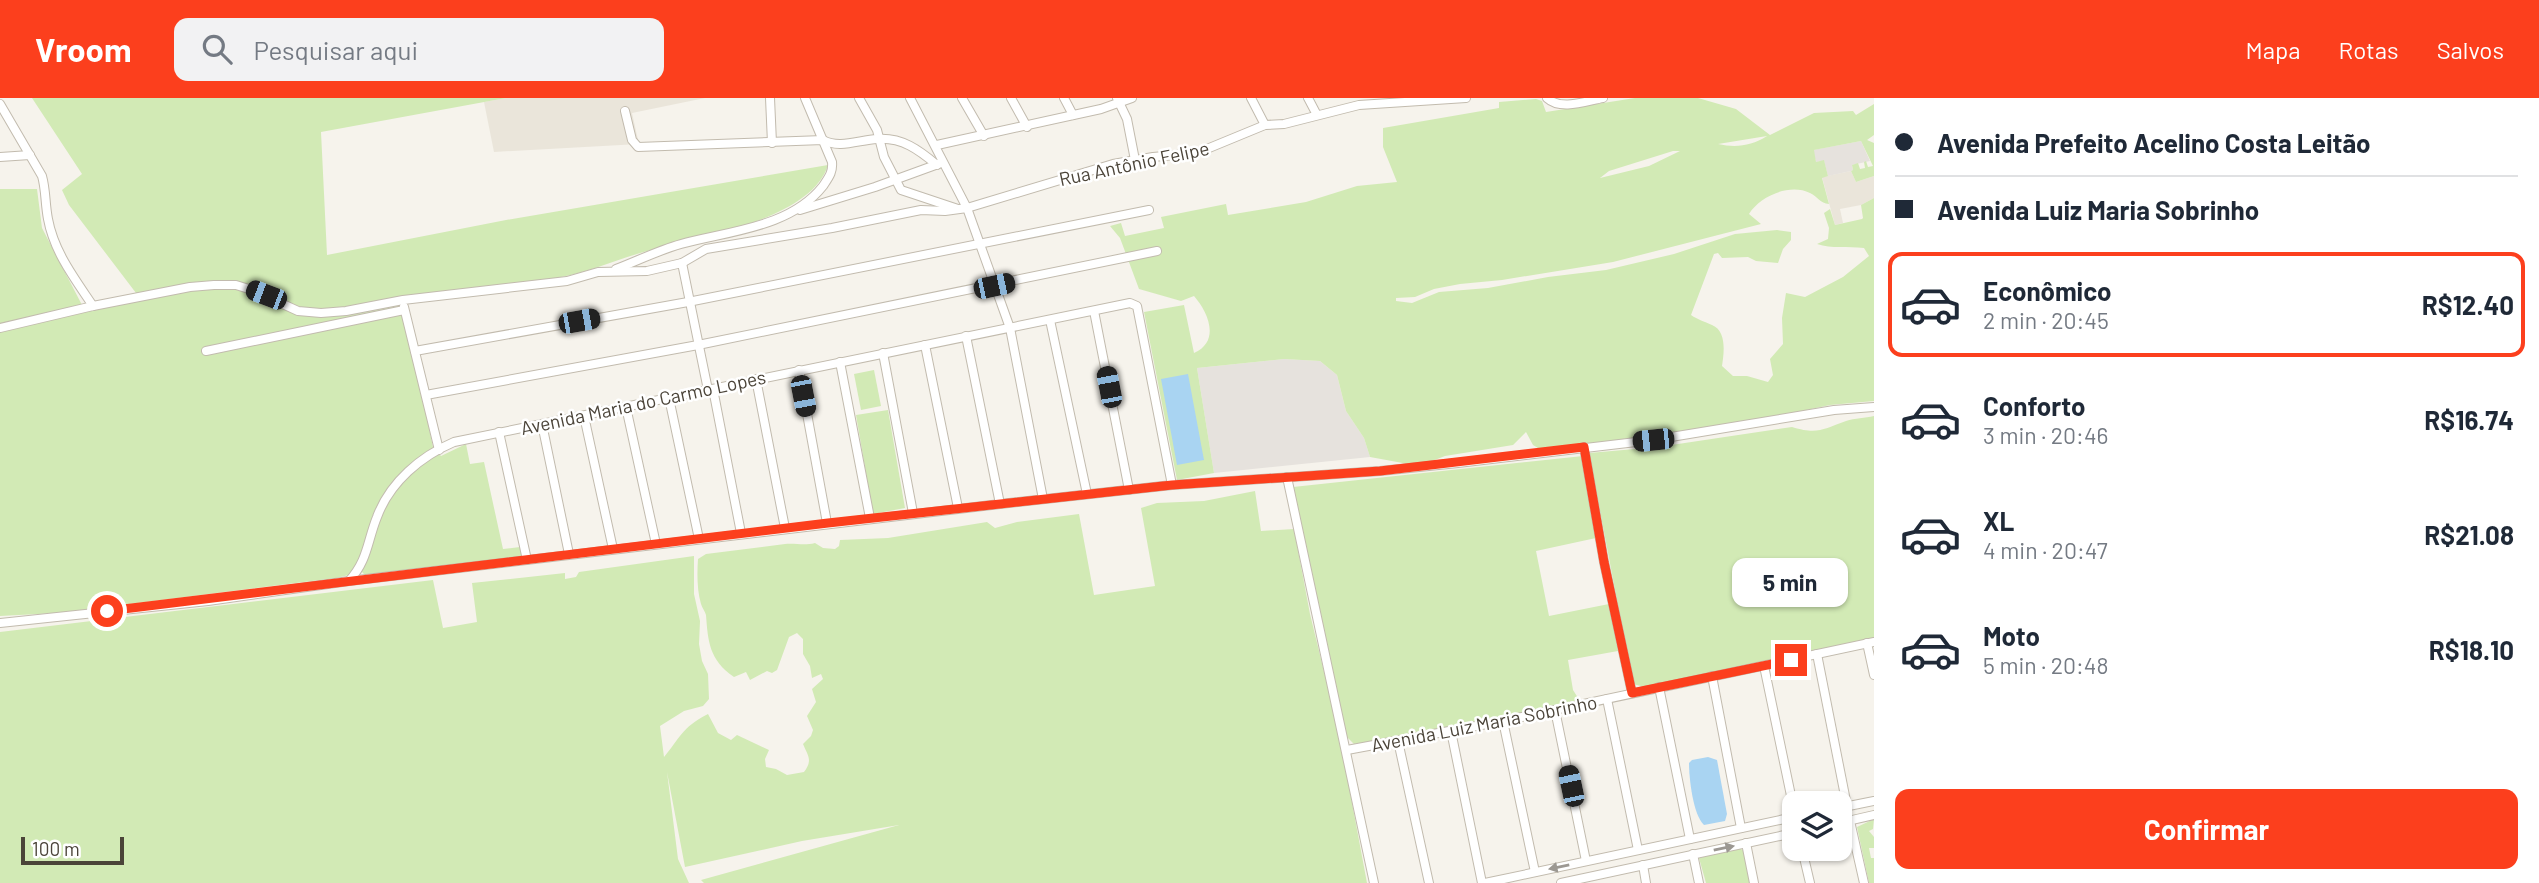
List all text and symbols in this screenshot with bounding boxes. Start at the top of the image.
search box [174,18,664,81]
text: Vroom [35,29,132,69]
icon: search [198,30,236,68]
text: Pesquisar aqui [254,34,418,65]
text: Mapa [2246,35,2301,64]
text: Rotas [2339,35,2399,64]
text: Salvos [2437,35,2504,64]
text: Avenida Prefeito Acelino Costa Leitão [1937,127,2371,158]
street label: Rua Antônio Felipe [1057,136,1211,190]
text: Avenida Luiz Maria Sobrinho [1937,194,2259,225]
car [972,271,1017,301]
icon: car [1899,273,1962,336]
text: Econômico [1983,275,2112,306]
car [243,278,290,312]
text: R$12.40 [2422,289,2514,320]
text: 2 min · 20:45 [1983,306,2109,334]
car [557,307,602,335]
car [1095,364,1124,410]
street label: Avenida Maria do Carmo Lopes [518,365,768,439]
car [789,373,818,419]
icon: car [1899,388,1962,451]
text: Conforto [1983,390,2086,421]
text: R$16.74 [2424,404,2514,435]
text: 3 min · 20:46 [1983,421,2108,449]
car [1632,427,1675,453]
icon: car [1899,503,1962,566]
text: XL [1983,505,2014,536]
text: R$21.08 [2424,519,2514,550]
text: 4 min · 20:47 [1983,536,2108,564]
callout: 5 min [1733,559,1849,608]
text: 5 min [1763,568,1817,596]
route start [91,595,123,627]
icon: car [1899,618,1962,681]
text: Moto [1983,620,2040,651]
text: R$18.10 [2429,634,2514,665]
route end [1775,644,1807,676]
text: 5 min · 20:48 [1983,651,2109,679]
street label: Avenida Luiz Maria Sobrinho [1369,690,1599,756]
car [1557,763,1586,809]
button: Confirmar [1895,789,2518,869]
map controls [1782,791,1852,861]
button: layers [1782,791,1852,861]
scale bar [21,834,124,866]
text: 100 m [32,837,80,860]
one-way arrow [1713,842,1735,853]
one-way arrow [1548,862,1570,873]

